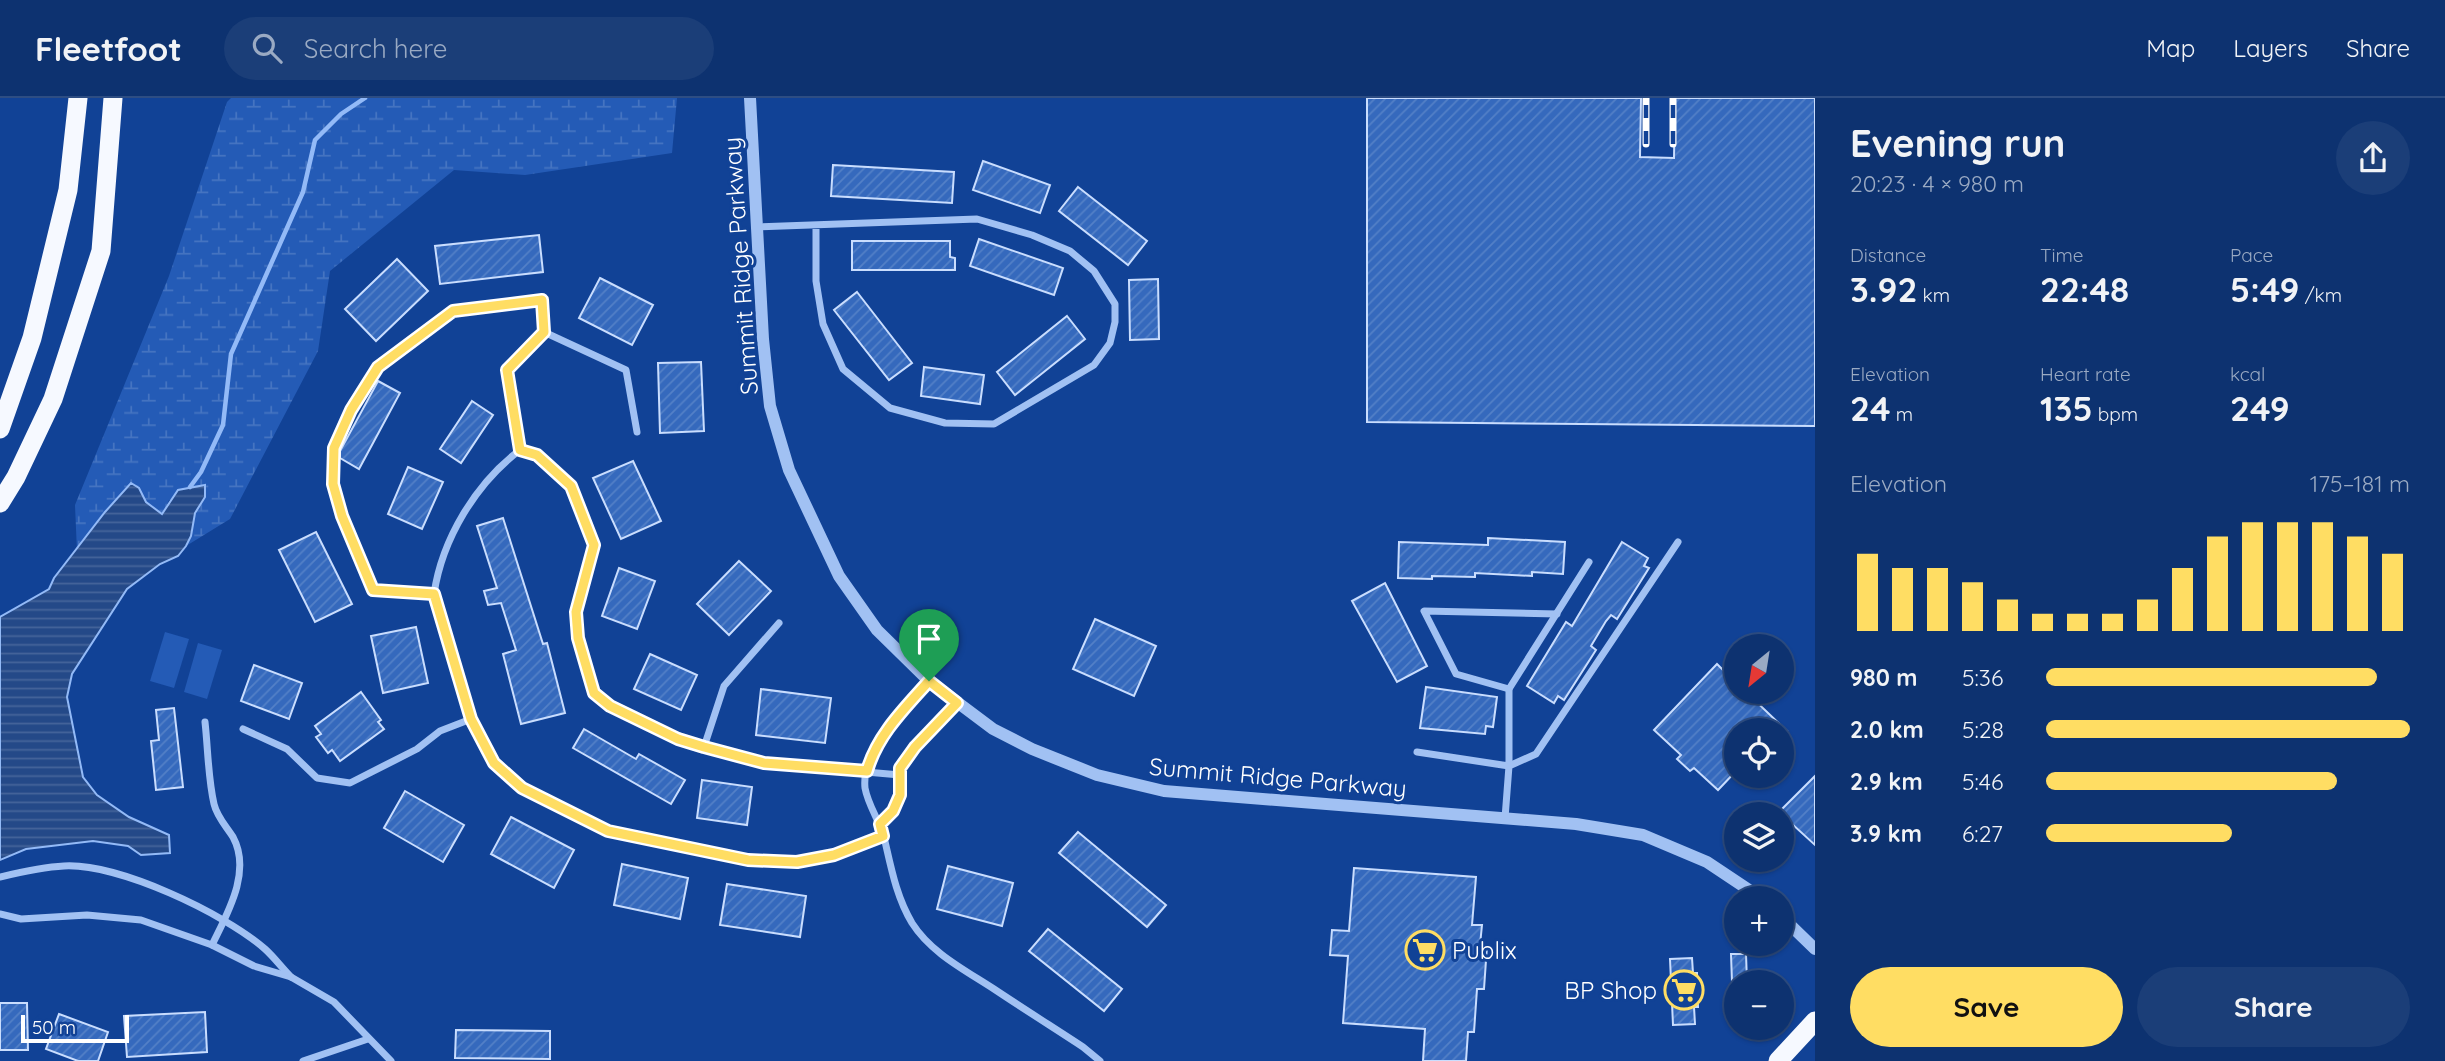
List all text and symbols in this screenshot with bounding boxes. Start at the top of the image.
search box [224,17,714,80]
text: Fleetfoot [35,28,182,69]
icon: search [248,29,286,67]
text: Search here [304,32,447,65]
text: Map [2146,33,2195,63]
text: Layers [2233,33,2308,63]
text: Share [2346,33,2410,63]
text: Evening run [1850,119,2065,167]
button: share [2336,121,2410,195]
street label: Summit Ridge Parkway [716,136,764,396]
text: 20:23 · 4 × 980 m [1850,169,2024,198]
text: Distance [1850,243,1926,267]
text: Time [2040,243,2084,267]
text: Pace [2230,243,2273,267]
text: 3.92 [1850,267,1917,311]
text: 22:48 [2040,267,2129,311]
text: 5:49 [2230,267,2299,311]
text: km [1917,283,1950,307]
text: /km [2299,283,2342,307]
text: Elevation [1850,362,1930,386]
text: Heart rate [2040,362,2131,386]
text: kcal [2230,362,2265,386]
text: 24 [1850,386,1891,430]
text: 135 [2040,386,2093,430]
text: 249 [2230,386,2290,430]
text: m [1891,402,1913,426]
text: bpm [2093,402,2138,426]
text: Elevation [1850,469,1947,498]
text: 175–181 m [2310,469,2410,498]
pin [899,609,959,681]
icon: arrive [910,620,948,658]
north arrow [1724,634,1794,704]
map controls [1724,634,1794,1040]
text: 980 m [1850,663,1917,692]
text: 5:36 [1962,663,2003,692]
text: 2.0 km [1850,715,1924,744]
text: 5:28 [1962,715,2004,744]
button: locate [1724,718,1794,788]
street label: Summit Ridge Parkway [1148,751,1408,803]
text: 2.9 km [1850,767,1923,796]
text: 5:46 [1962,767,2003,796]
button: layers [1724,802,1794,872]
text: 3.9 km [1850,819,1922,848]
text: 6:27 [1962,819,2003,848]
button: + [1724,886,1794,956]
supermarket icon: Publix [1404,929,1446,971]
place label: Publix [1452,935,1517,965]
button: Save [1850,967,2123,1047]
button: Share [2137,967,2410,1047]
supermarket icon: BP Shop [1663,969,1705,1011]
button: − [1724,970,1794,1040]
place label: BP Shop [1564,975,1657,1005]
scale bar [21,1012,130,1044]
text: 50 m [32,1015,76,1039]

